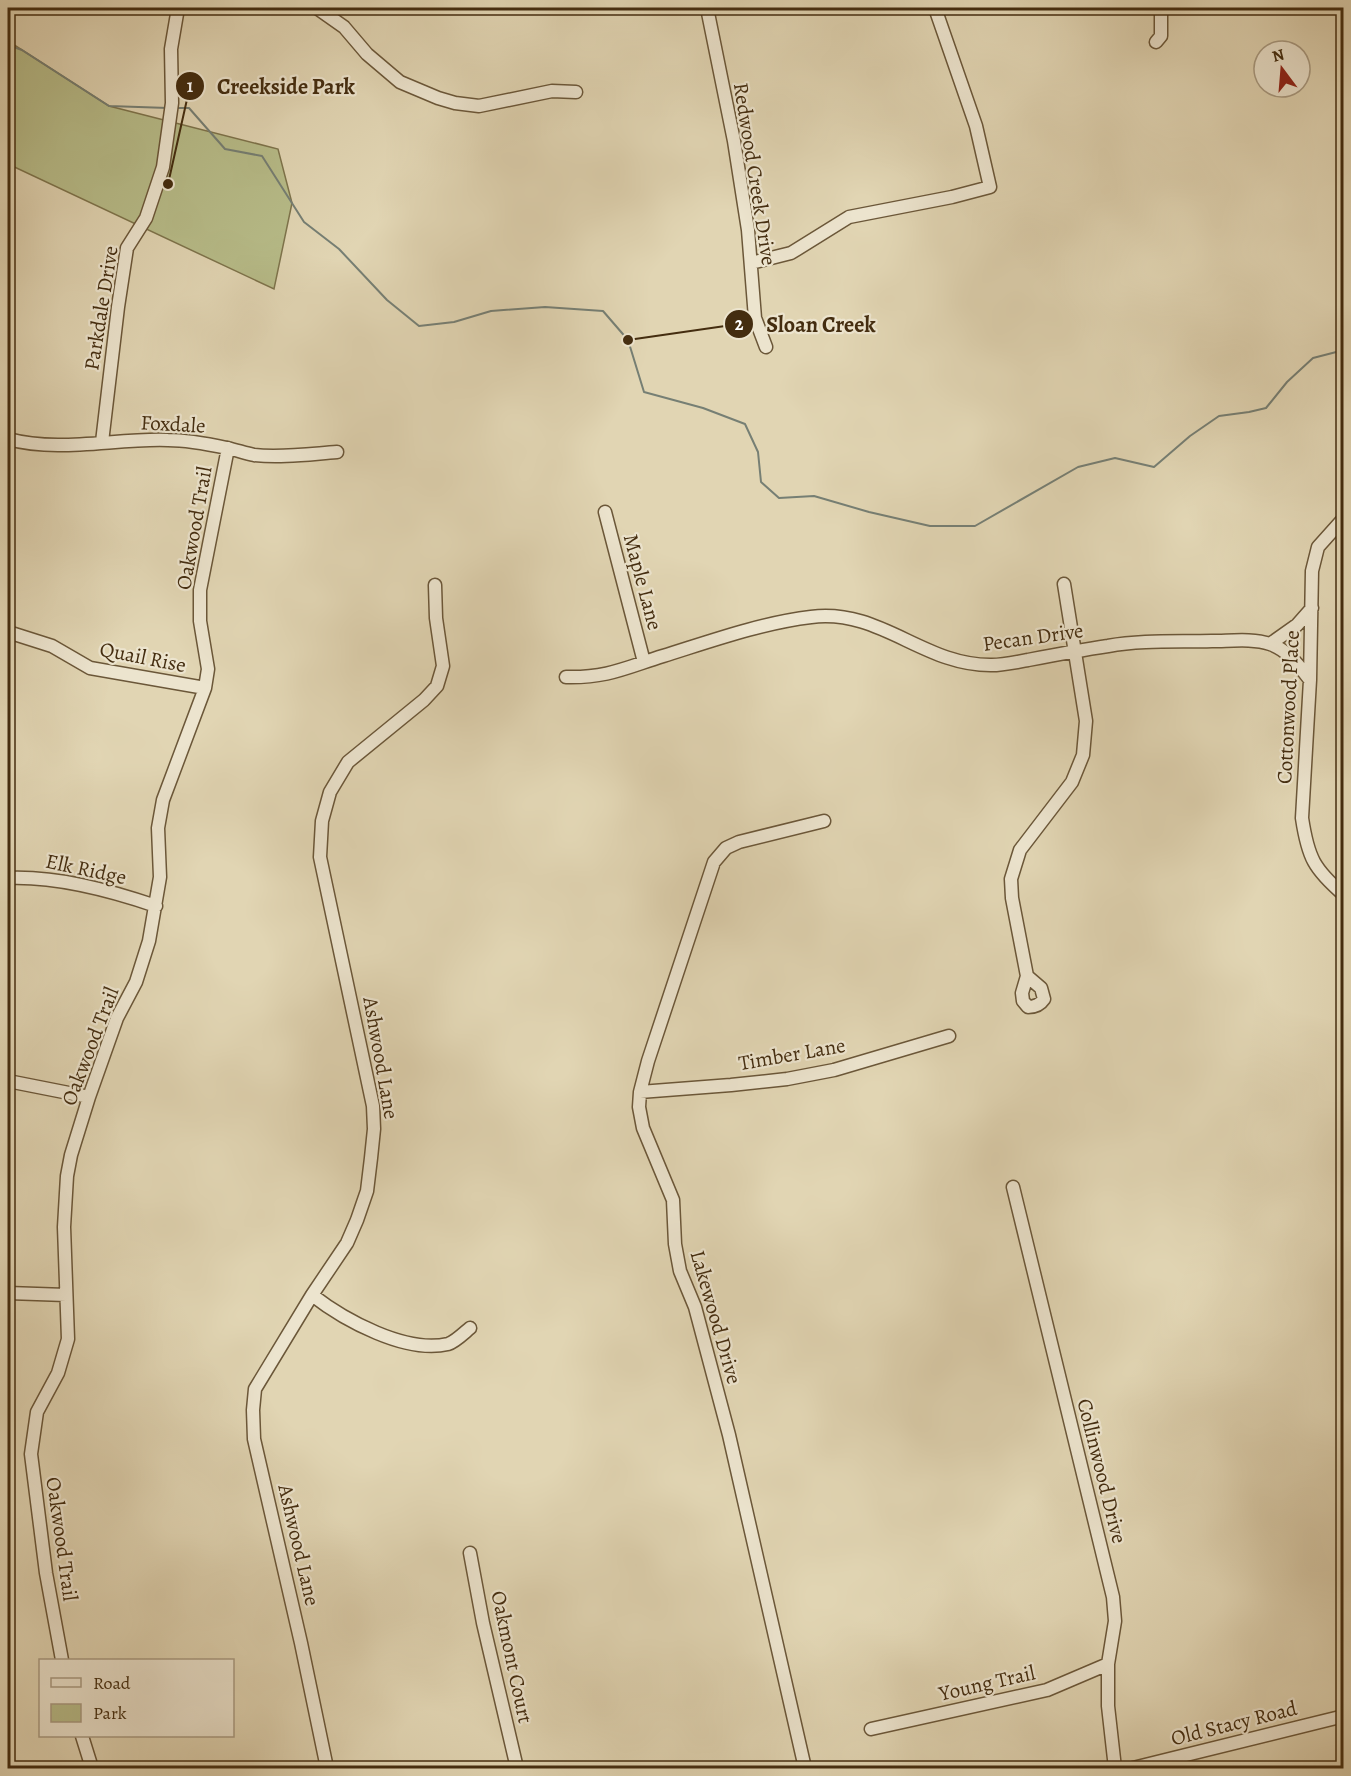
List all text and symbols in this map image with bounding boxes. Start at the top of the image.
north arrow [1252,39,1312,99]
text: N [1270,43,1287,68]
callout: Creekside Park [175,66,367,106]
text: Creekside Park [217,72,356,102]
text: 1 [187,74,194,98]
street label: Redwood Creek Drive [727,81,783,267]
street label: Parkdale Drive [77,244,125,372]
callout: Sloan Creek [724,304,887,344]
text: Sloan Creek [766,310,876,340]
text: 2 [735,312,744,336]
street label: Foxdale [140,408,206,440]
street label: Oakwood Trail [169,464,219,592]
street label: Maple Lane [617,531,669,633]
street label: Pecan Drive [981,616,1085,658]
street label: Cottonwood Place [1270,629,1306,785]
street label: Quail Rise [97,635,189,679]
street label: Elk Ridge [43,847,129,891]
street label: Oakwood Trail [55,983,125,1109]
street label: Ashwood Lane [356,994,406,1121]
street label: Timber Lane [736,1031,848,1077]
street label: Lakewood Drive [684,1247,748,1387]
street label: Collinwood Drive [1070,1396,1134,1546]
street label: Oakwood Trail [39,1475,85,1603]
street label: Ashwood Lane [271,1481,327,1608]
street label: Oakmont Court [484,1588,540,1726]
street label: Young Trail [935,1658,1038,1708]
legend [39,1659,234,1737]
text: Road [93,1671,131,1695]
street label: Old Stacy Road [1168,1694,1301,1752]
text: Park [93,1701,127,1725]

